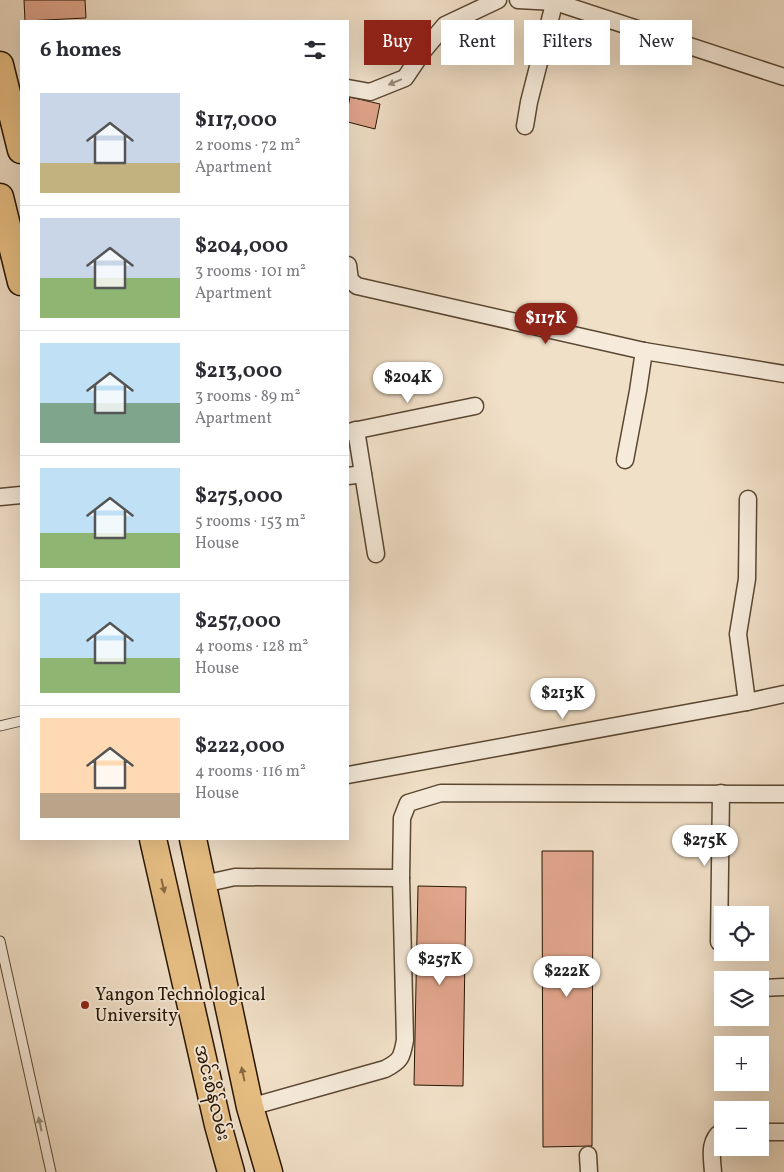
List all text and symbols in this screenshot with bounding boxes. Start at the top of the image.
chip: Buy [364,20,431,65]
chip: Rent [441,20,514,65]
chip: Filters [524,20,610,65]
chip: New [620,20,692,65]
text: 6 homes [40,36,121,65]
icon: filters [301,36,329,64]
one-way arrow [387,79,402,87]
text: $117,000 [195,106,277,135]
icon: home [80,113,140,173]
text: 2 rooms · 72 m² [195,135,300,157]
text: Apartment [195,157,272,179]
text: $204,000 [195,232,288,261]
icon: home [80,238,140,298]
text: 3 rooms · 101 m² [195,261,306,283]
text: Apartment [195,283,272,305]
pin: $117K [511,302,581,345]
text: $117K [525,308,567,330]
text: $213,000 [195,357,282,386]
pin: $204K [373,362,443,404]
icon: home [80,363,140,423]
text: $204K [384,367,432,389]
text: 3 rooms · 89 m² [195,386,300,408]
text: Apartment [195,408,272,430]
text: $275,000 [195,482,283,511]
icon: home [80,488,140,548]
text: 5 rooms · 153 m² [195,511,306,533]
text: House [195,533,239,555]
text: $257,000 [195,607,281,636]
icon: home [80,613,140,673]
text: 4 rooms · 128 m² [195,636,308,658]
text: House [195,658,239,680]
pin: $213K [528,678,598,720]
text: $213K [541,683,585,705]
text: $222,000 [195,732,285,761]
icon: home [80,738,140,798]
text: 4 rooms · 116 m² [195,761,306,783]
text: House [195,783,239,805]
pin: $275K [670,824,740,867]
text: $275K [683,830,727,852]
one-way arrow [160,879,168,895]
map controls [714,906,769,1156]
button: locate [714,906,769,961]
pin: $257K [405,944,475,986]
text: $257K [418,949,462,971]
pin: $222K [532,956,602,998]
text: $222K [544,961,590,983]
button: layers [714,971,769,1026]
place label: Yangon Technological University [95,983,266,1029]
marker: Yangon Technological University [79,999,91,1011]
button: + [714,1036,769,1091]
street label: အင်းစိန်လမ်း [186,1042,238,1144]
one-way arrow [239,1066,247,1082]
button: − [714,1101,769,1156]
one-way arrow [36,1117,44,1132]

